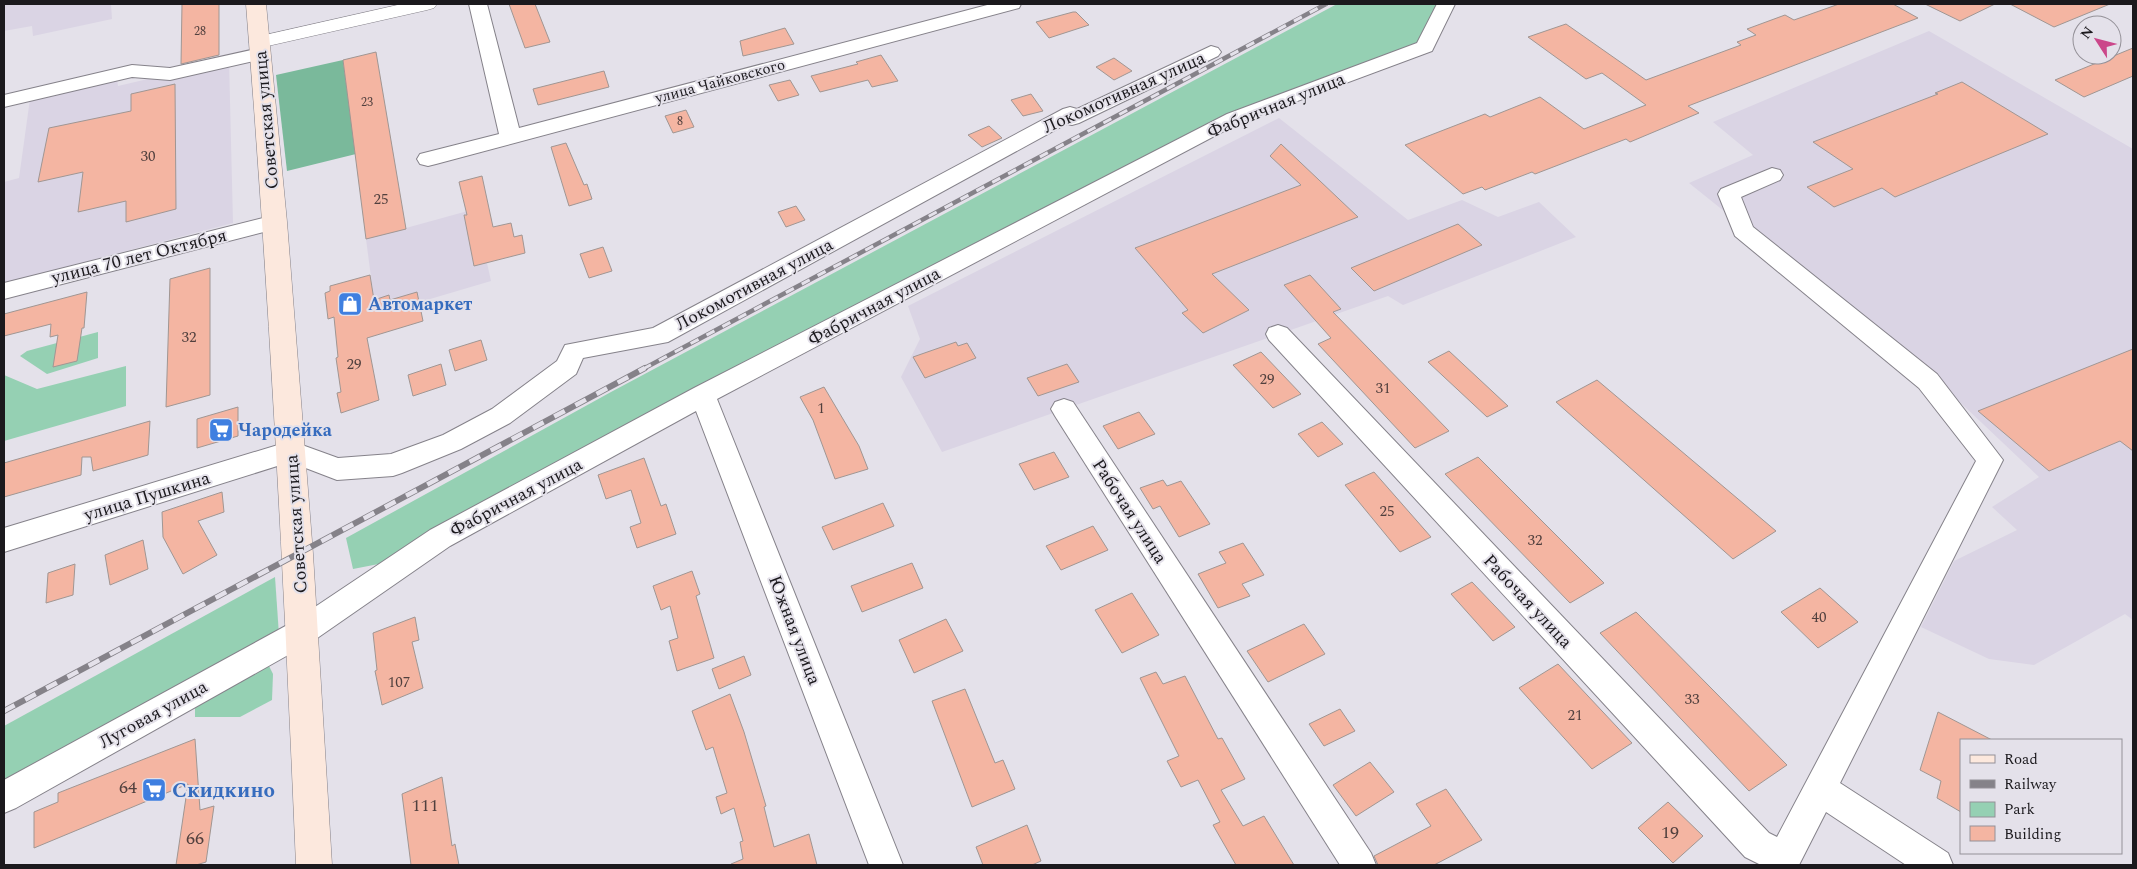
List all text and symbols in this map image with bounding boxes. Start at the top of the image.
north arrow [2072,15,2122,65]
house number: 28 [194,22,206,41]
text: N [2075,22,2099,43]
street label: Локомотивная улица [1039,44,1210,140]
street label: Советская улица [247,49,286,190]
street label: улица Чайковского [652,53,788,110]
street label: Фабричная улица [1203,65,1349,145]
house number: 23 [361,93,373,112]
house number: 8 [677,112,683,131]
house number: 30 [140,145,156,168]
house number: 25 [373,188,389,211]
street label: улица 70 лет Октября [48,222,230,292]
street label: Локомотивная улица [671,231,838,338]
street label: Фабричная улица [803,260,946,353]
shop icon: Автомаркет [337,291,363,317]
place label: Автомаркет [368,291,472,318]
house number: 32 [181,326,197,349]
house number: 29 [346,353,362,376]
house number: 29 [1259,368,1275,391]
house number: 31 [1375,377,1391,400]
house number: 1 [817,397,825,420]
supermarket icon: Чародейка [208,417,234,443]
place label: Чародейка [238,417,333,444]
street label: Фабричная улица [445,451,588,544]
street label: Советская улица [278,453,315,594]
street label: Рабочая улица [1085,453,1174,569]
street label: улица Пушкина [80,464,214,529]
house number: 25 [1379,500,1395,523]
house number: 32 [1527,529,1543,552]
street label: Рабочая улица [1477,548,1579,655]
street label: Южная улица [761,572,828,689]
house number: 40 [1811,606,1827,629]
house number: 107 [388,671,410,694]
street label: Луговая улица [94,673,213,755]
house number: 33 [1684,688,1700,711]
house number: 21 [1567,704,1583,727]
legend [1960,739,2122,854]
text: Road [2004,748,2038,771]
text: Railway [2004,773,2057,796]
house number: 64 [119,774,137,801]
place label: Скидкино [172,775,275,807]
supermarket icon: Скидкино [141,777,167,803]
house number: 111 [412,792,439,819]
text: Park [2004,798,2035,821]
house number: 19 [1661,819,1679,846]
text: Building [2004,823,2061,846]
house number: 66 [186,825,204,852]

